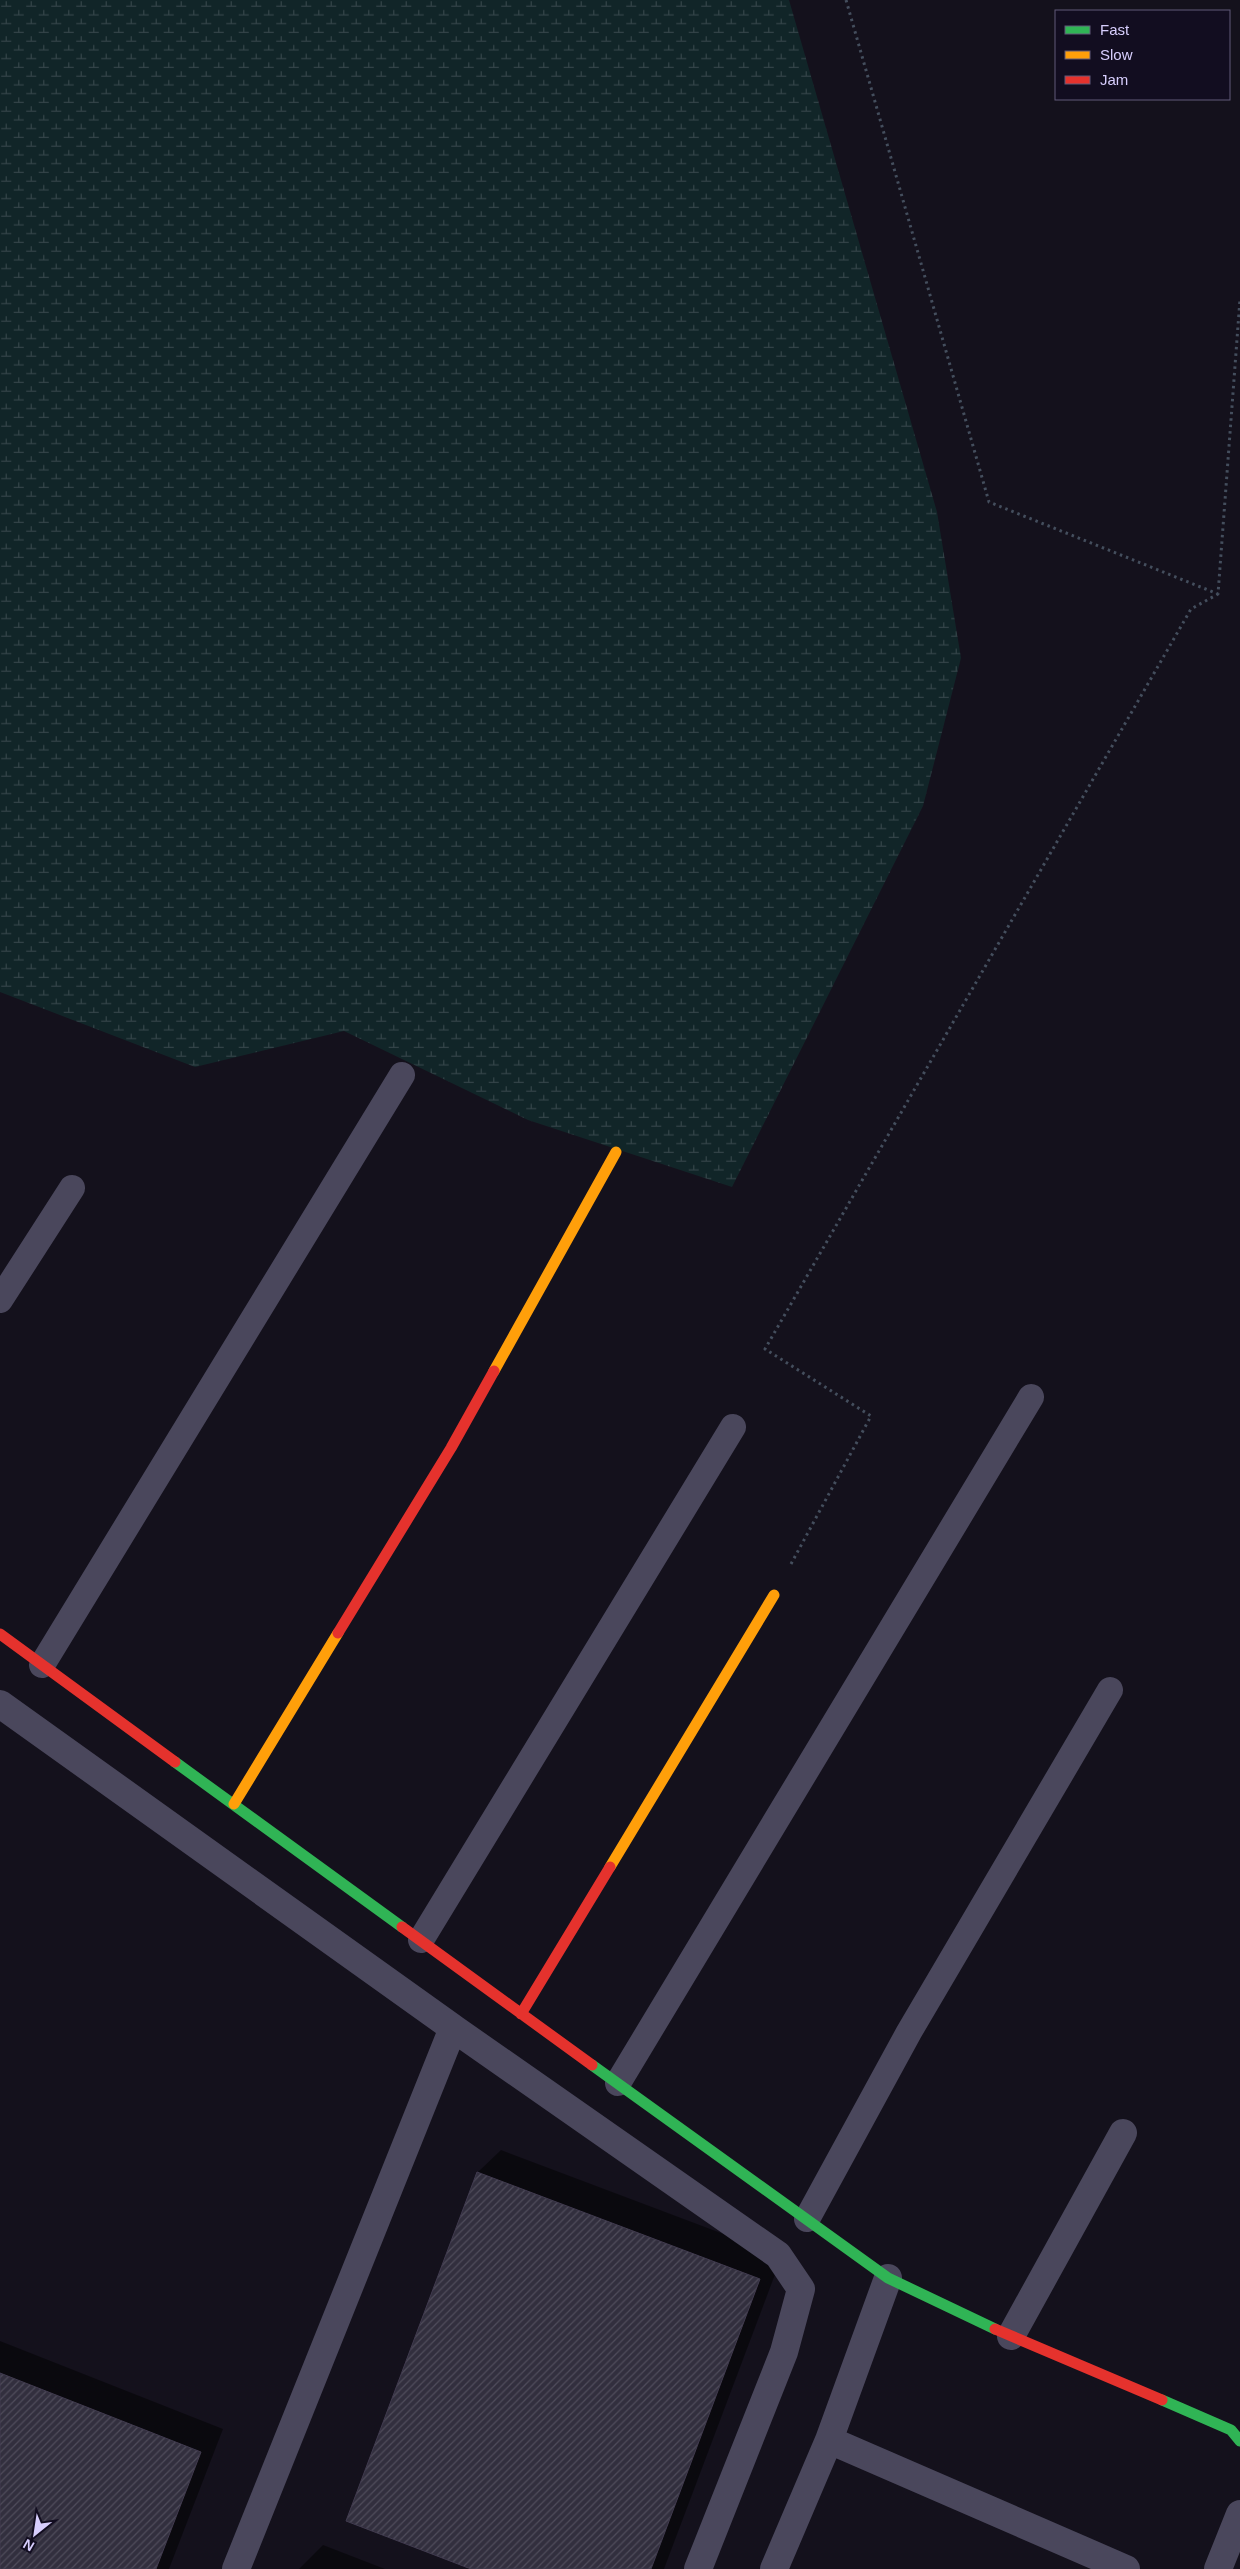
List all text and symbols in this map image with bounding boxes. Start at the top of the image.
legend [1055,10,1230,100]
text: Fast [1100,21,1130,38]
text: Slow [1100,46,1133,63]
text: Jam [1100,71,1128,88]
north arrow [10,2509,60,2559]
text: N [20,2536,37,2555]

